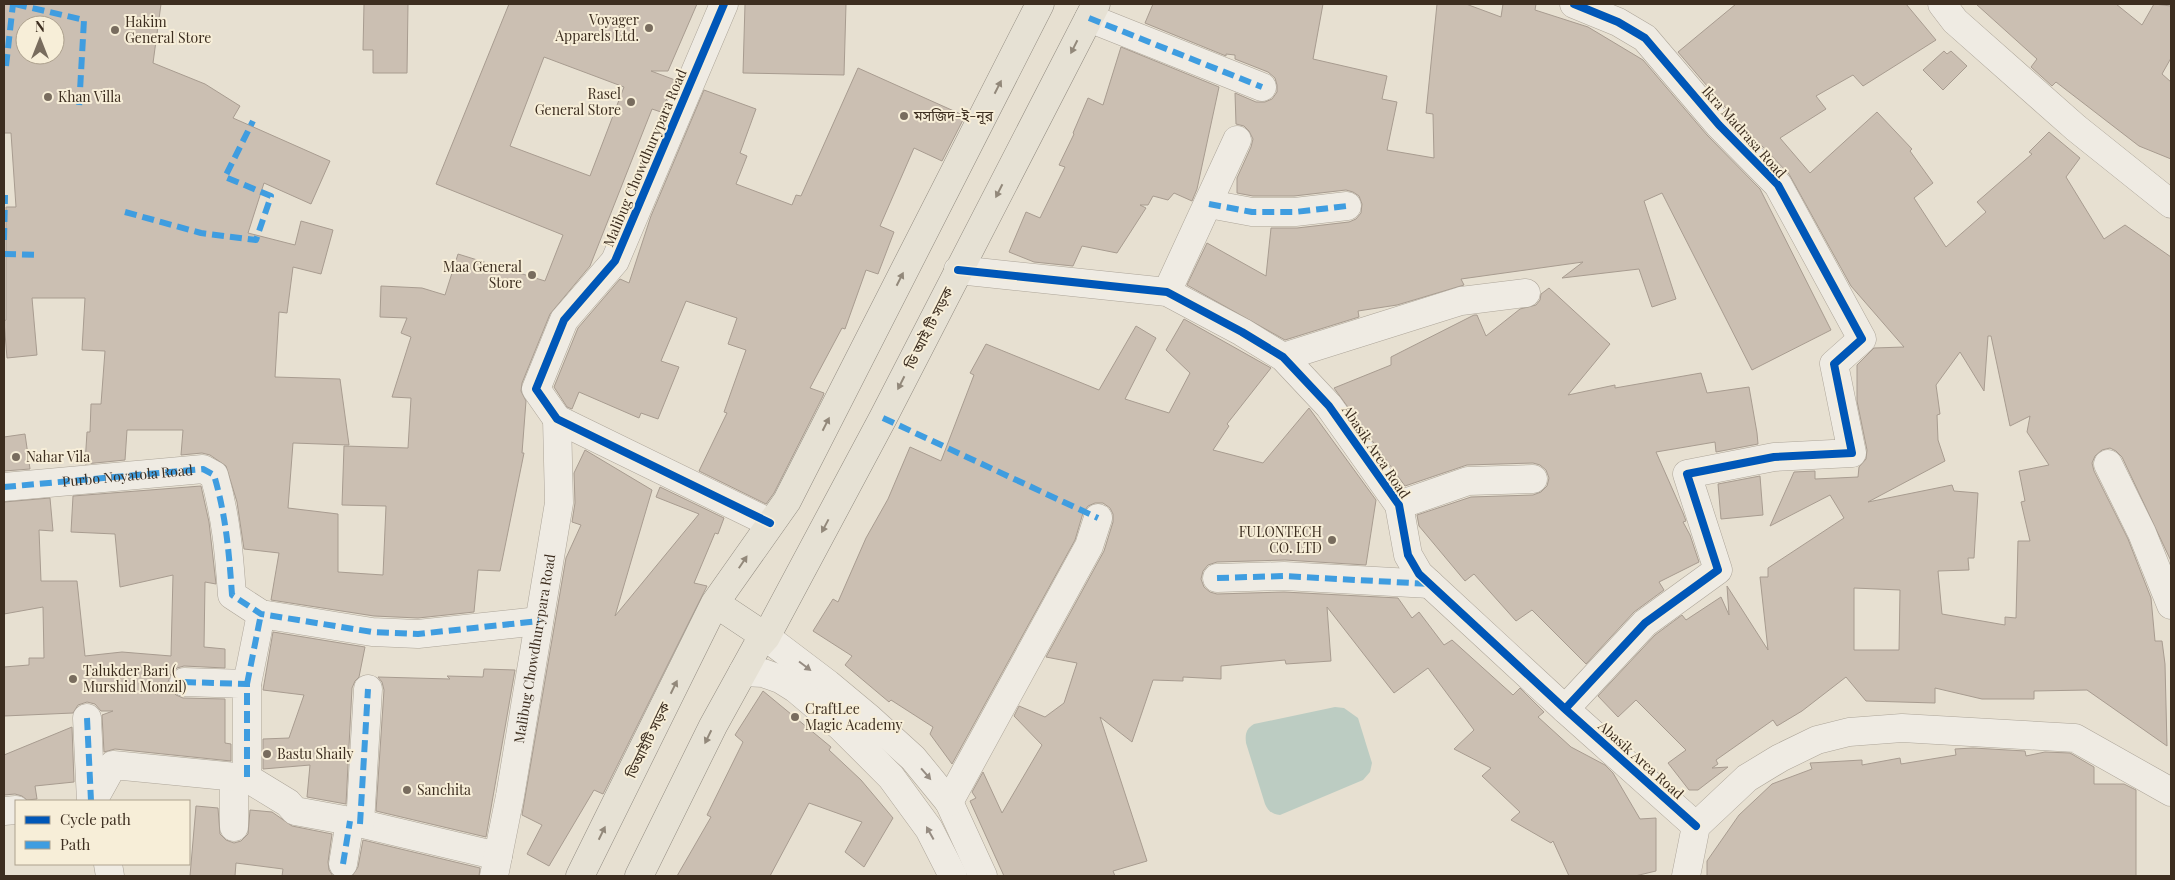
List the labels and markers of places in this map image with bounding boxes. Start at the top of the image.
place label: Voyager Apparels Ltd. [554,10,640,45]
place label: Hakim General Store [125,12,211,47]
marker: Voyager Apparels Ltd. [643,22,655,34]
marker: Hakim General Store [109,24,121,36]
place label: Rasel General Store [535,84,621,119]
place label: Khan Villa [58,87,121,106]
marker: Khan Villa [42,91,54,103]
marker: Rasel General Store [625,96,637,108]
place label: মসজিদ-ই-নূর [913,106,994,125]
marker: মসজিদ-ই-নূর [898,110,910,122]
place label: Maa General Store [443,257,522,292]
marker: Maa General Store [526,269,538,281]
place label: Nahar Vila [26,447,90,466]
marker: Nahar Vila [10,451,22,463]
place label: FULONTECH CO. LTD [1239,522,1322,557]
marker: FULONTECH CO. LTD [1326,534,1338,546]
place label: Talukder Bari ( Murshid Monzil) [83,661,186,696]
marker: Talukder Bari ( Murshid Monzil) [67,673,79,685]
place label: CraftLee Magic Academy [805,699,903,734]
marker: CraftLee Magic Academy [789,711,801,723]
place label: Bastu Shaily [277,744,353,763]
marker: Bastu Shaily [261,748,273,760]
place label: Sanchita [417,780,471,799]
marker: Sanchita [401,784,413,796]

